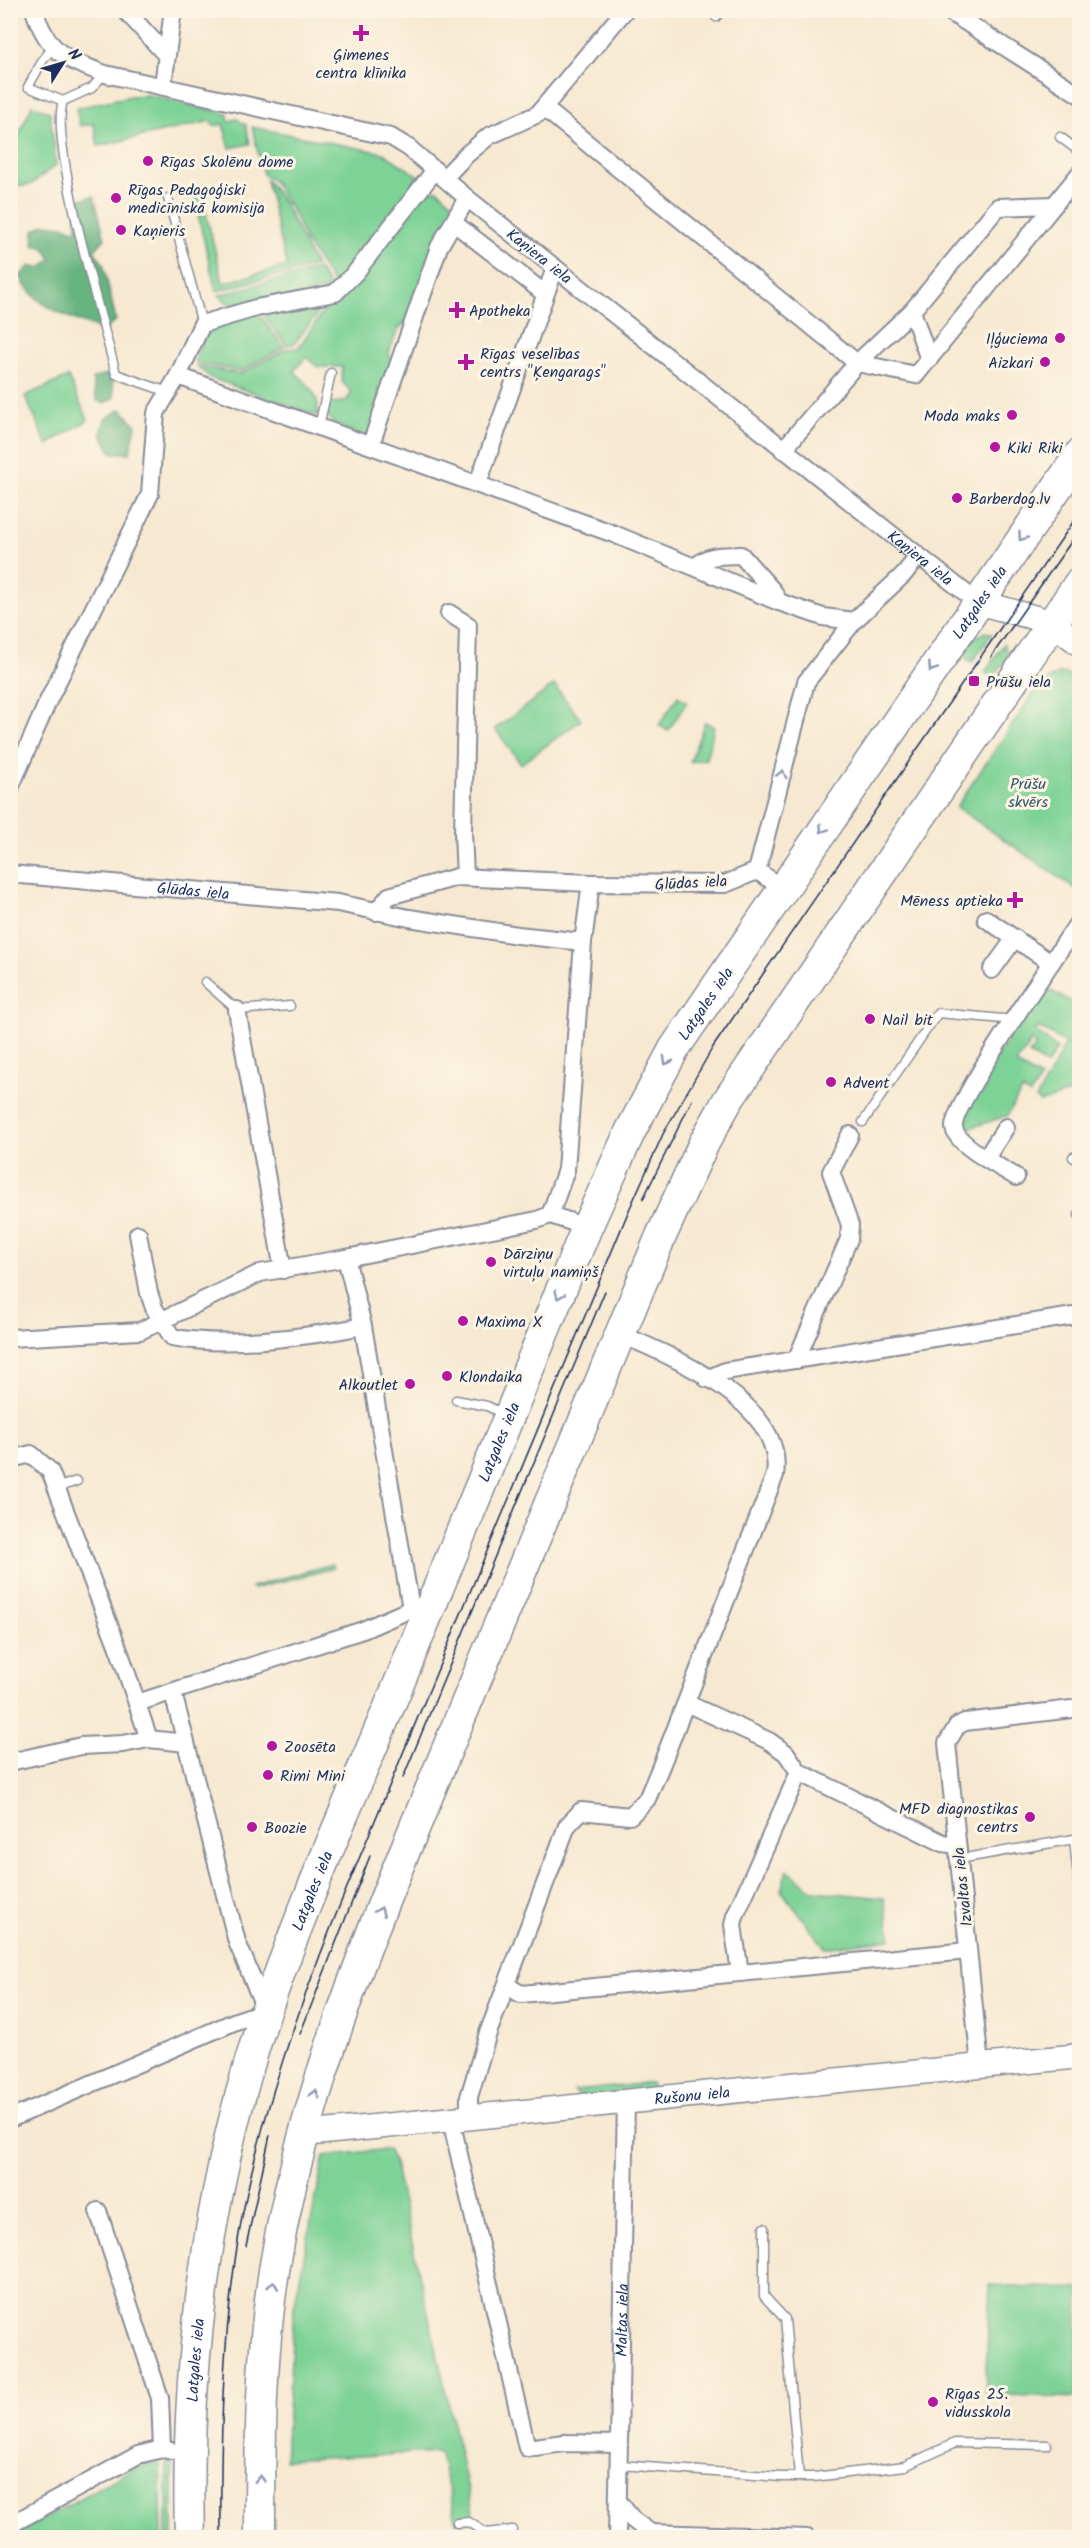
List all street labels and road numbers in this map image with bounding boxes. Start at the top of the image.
street label: Kaņiera iela [500,223,577,291]
street label: Kaņiera iela [881,524,958,593]
street label: Latgales iela [946,561,1014,645]
street label: Glūdas iela [654,869,728,898]
street label: Glūdas iela [156,876,230,907]
street label: Latgales iela [672,962,741,1046]
street label: Latgales iela [472,1399,527,1486]
street label: Izvaltas iela [947,1846,980,1928]
street label: Latgales iela [286,1847,341,1935]
street label: Rušonu iela [653,2080,731,2113]
street label: Maltas iela [610,2283,636,2357]
street label: Latgales iela [181,2317,212,2403]

